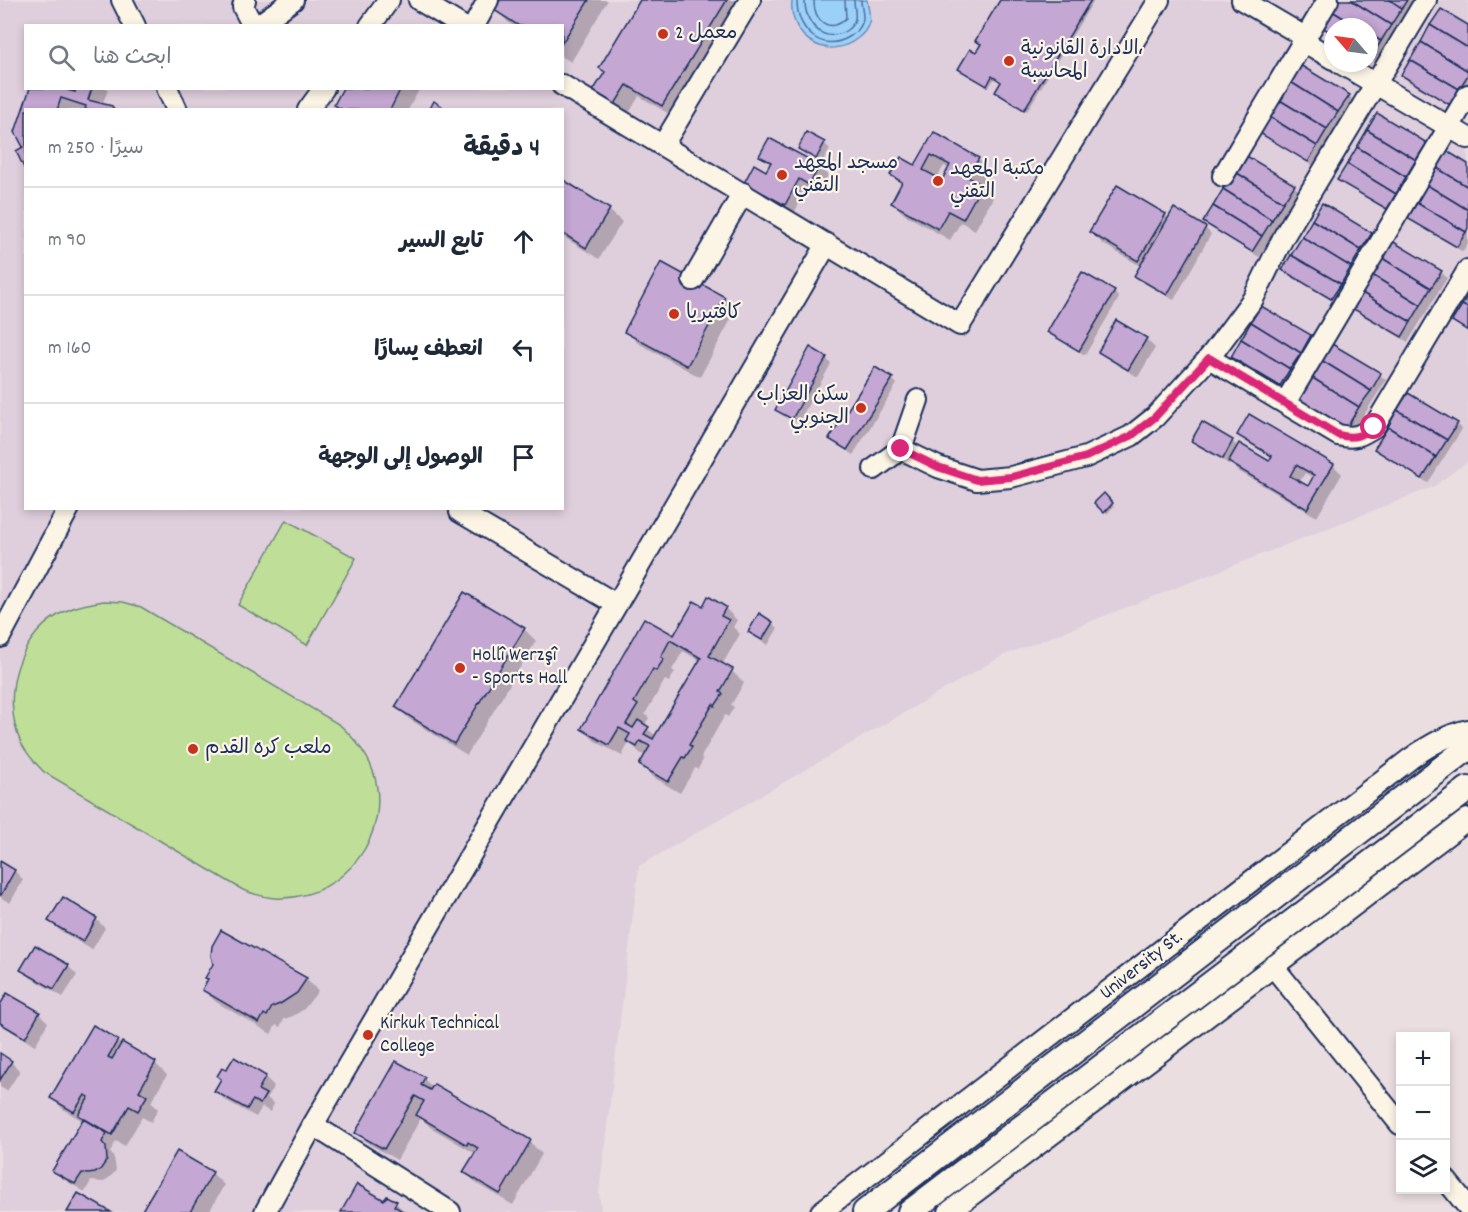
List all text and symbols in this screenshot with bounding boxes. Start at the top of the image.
north arrow [1324,18,1378,72]
place label: معمل 2 [675,20,737,48]
search box [24,24,564,90]
marker: معمل 2 [656,27,670,41]
place label: الادارة القانونية، المحاسبة [1021,36,1143,87]
icon: search [45,41,78,74]
text: ابحث هنا [93,43,172,74]
marker: الادارة القانونية، المحاسبة [1002,54,1016,68]
text: 4 دقيقة [463,131,540,168]
text: سيرًا · 250 m [48,135,144,163]
place label: مسجد المعهد التقني [794,150,898,202]
place label: مكتبة المعهد التقني [950,156,1044,208]
marker: مسجد المعهد التقني [775,168,789,182]
marker: مكتبة المعهد التقني [931,174,945,188]
icon: ahead [507,225,540,258]
text: 90 m [48,227,86,255]
text: تابع السير [400,227,483,258]
place label: کافتیریا [686,300,741,328]
marker: کافتیریا [667,307,681,321]
icon: left [507,333,540,366]
text: 160 m [48,335,91,363]
text: انعطف يسارًا [374,335,483,366]
place label: سكن العزاب الجنوبي [757,382,849,434]
marker: سكن العزاب الجنوبي [854,401,868,415]
route start [1360,413,1386,439]
route end [887,435,913,461]
icon: arrive [507,441,540,474]
text: الوصول إلى الوجهة [318,443,483,474]
place label: Hollî Werzşî - Sports Hall [472,642,568,693]
marker: Hollî Werzşî - Sports Hall [453,661,467,675]
place label: ملعب كره القدم [205,735,332,763]
marker: ملعب كره القدم [186,742,200,756]
street label: University St. [1094,925,1190,1007]
place label: Kirkuk Technical College [380,1010,499,1061]
marker: Kirkuk Technical College [361,1028,375,1042]
map controls [1396,1032,1450,1194]
button: + [1396,1032,1450,1086]
button: − [1396,1086,1450,1140]
button: layers [1396,1140,1450,1194]

